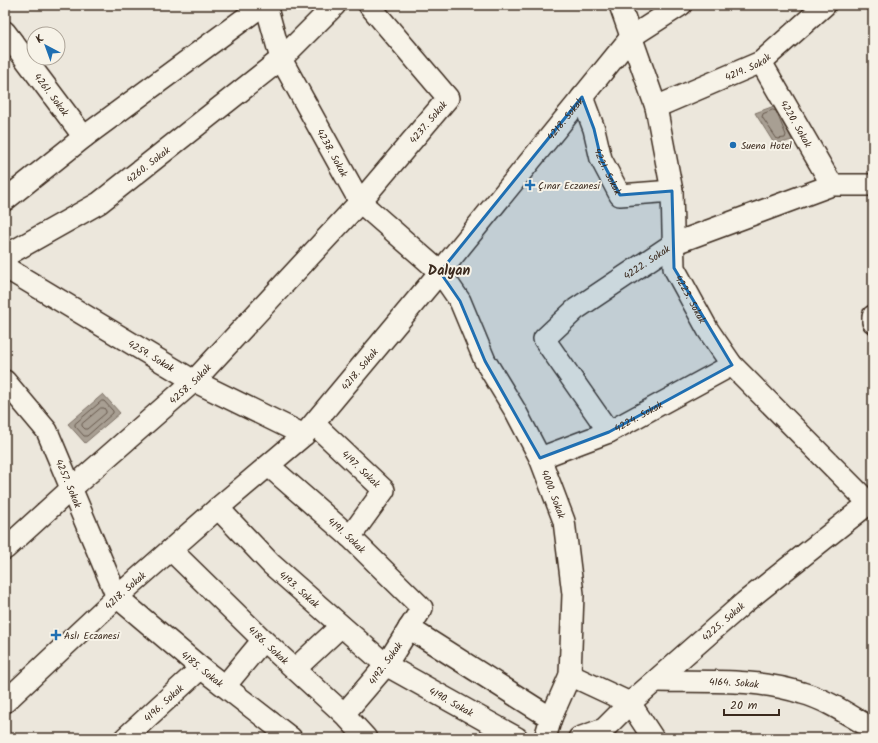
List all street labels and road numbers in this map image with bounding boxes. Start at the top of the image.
street label: 4219. Sokak [722,50,775,86]
street label: 4261. Sokak [30,70,73,120]
street label: 4218. Sokak [543,94,588,144]
street label: 4237. Sokak [406,97,452,148]
street label: 4220. Sokak [776,97,816,151]
street label: 4238. Sokak [312,126,352,181]
street label: 4260. Sokak [123,143,174,188]
street label: 4221. Sokak [590,146,626,198]
street label: 4222. Sokak [620,241,674,284]
street label: 4223. Sokak [670,272,710,327]
street label: 4259. Sokak [124,336,177,377]
street label: 4218. Sokak [337,345,383,394]
street label: 4258. Sokak [166,360,216,408]
street label: 4224. Sokak [612,397,666,437]
street label: 4197. Sokak [337,447,384,492]
street label: 4257. Sokak [51,457,86,511]
street label: 4000. Sokak [536,468,569,521]
street label: 4191. Sokak [324,514,369,558]
street label: 4193. Sokak [275,567,323,612]
street label: 4218. Sokak [101,568,150,614]
street label: 4225. Sokak [698,599,749,646]
street label: 4186. Sokak [244,622,292,669]
street label: 4192. Sokak [365,639,407,688]
street label: 4185. Sokak [177,647,227,692]
street label: 4164. Sokak [709,674,760,693]
street label: 4196. Sokak [140,681,188,726]
street label: 4190. Sokak [426,683,476,721]

